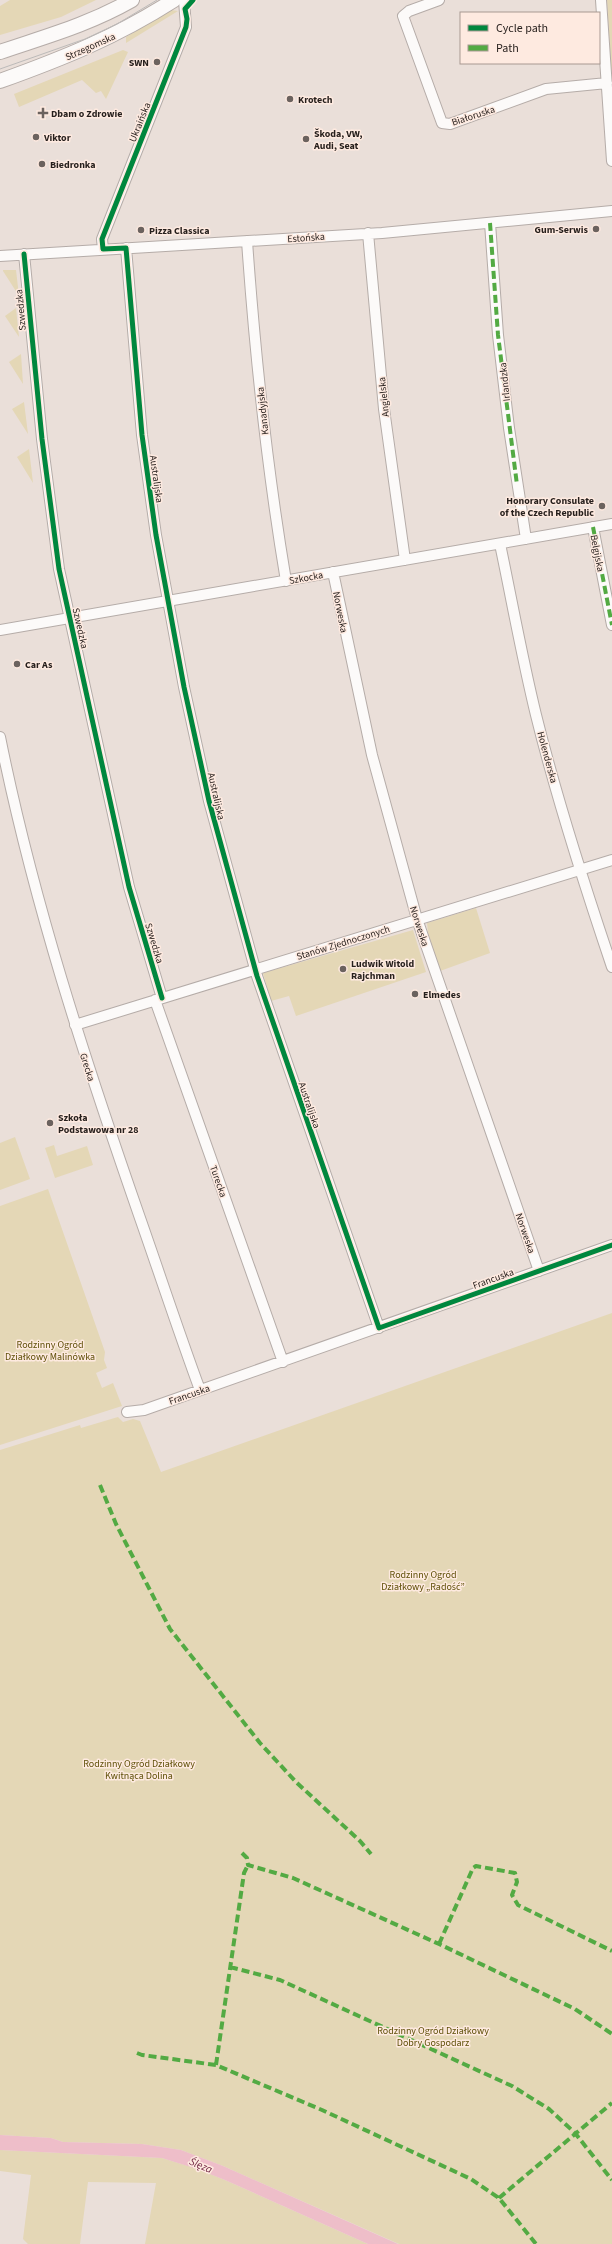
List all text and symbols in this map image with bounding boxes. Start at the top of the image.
legend [460,12,600,64]
text: Cycle path [496,20,548,37]
street label: Strzegomska [63,30,118,64]
text: Path [496,40,519,57]
place label: SWN [129,56,149,70]
marker: SWN [152,57,162,67]
place label: Krotech [298,93,333,107]
marker: Krotech [285,94,295,104]
street label: Ukraińska [126,100,154,144]
street label: Białoruska [450,102,497,130]
place label: Dbam o Zdrowie [51,107,122,121]
marker: Dbam o Zdrowie [38,108,48,118]
place label: Škoda, VW, Audi, Seat [313,127,363,153]
place label: Viktor [43,131,71,145]
marker: Viktor [31,132,41,142]
marker: Škoda, VW, Audi, Seat [301,134,311,144]
place label: Biedronka [50,158,96,172]
marker: Biedronka [37,159,47,169]
place label: Gum-Serwis [535,223,589,237]
place label: Pizza Classica [149,224,209,238]
marker: Gum-Serwis [591,224,601,234]
marker: Pizza Classica [136,225,146,235]
street label: Estońska [287,230,325,246]
street label: Szwedzka [12,289,30,331]
street label: Irlandzka [496,362,514,402]
street label: Angielska [375,376,393,418]
street label: Kanadyjska [254,386,272,436]
street label: Australijska [146,454,166,504]
place label: Honorary Consulate of the Czech Republic [500,494,594,520]
marker: Honorary Consulate of the Czech Republic [597,501,607,511]
street label: Belgijska [587,533,607,573]
street label: Szkocka [288,568,324,588]
street label: Norweska [329,590,351,634]
street label: Szwedzka [69,606,92,650]
place label: Car As [25,658,53,672]
marker: Car As [12,659,22,669]
street label: Holenderska [533,730,561,785]
street label: Australijska [204,771,228,821]
street label: Norweska [406,904,432,948]
street label: Szwedzka [141,921,167,965]
street label: Stanów Zjednoczonych [295,922,392,964]
place label: Ludwik Witold Rajchman [351,957,414,983]
marker: Ludwik Witold Rajchman [338,964,348,974]
place label: Elmedes [423,988,461,1002]
marker: Elmedes [410,989,420,999]
street label: Grecka [76,1051,98,1083]
street label: Australijska [295,1080,323,1130]
place label: Szkoła Podstawowa nr 28 [58,1111,139,1137]
marker: Szkoła Podstawowa nr 28 [45,1118,55,1128]
street label: Turecka [206,1163,230,1199]
street label: Norweska [512,1211,538,1255]
street label: Francuska [471,1265,516,1293]
park label: Rodzinny Ogród Działkowy Malinówka [5,1338,95,1364]
street label: Francuska [167,1381,212,1408]
park label: Rodzinny Ogród Działkowy „Radość” [381,1568,465,1594]
park label: Rodzinny Ogród Działkowy Kwitnąca Dolina [83,1757,195,1783]
park label: Rodzinny Ogród Działkowy Dobry Gospodarz [377,2024,489,2050]
water label: Ślęza [187,2154,215,2177]

